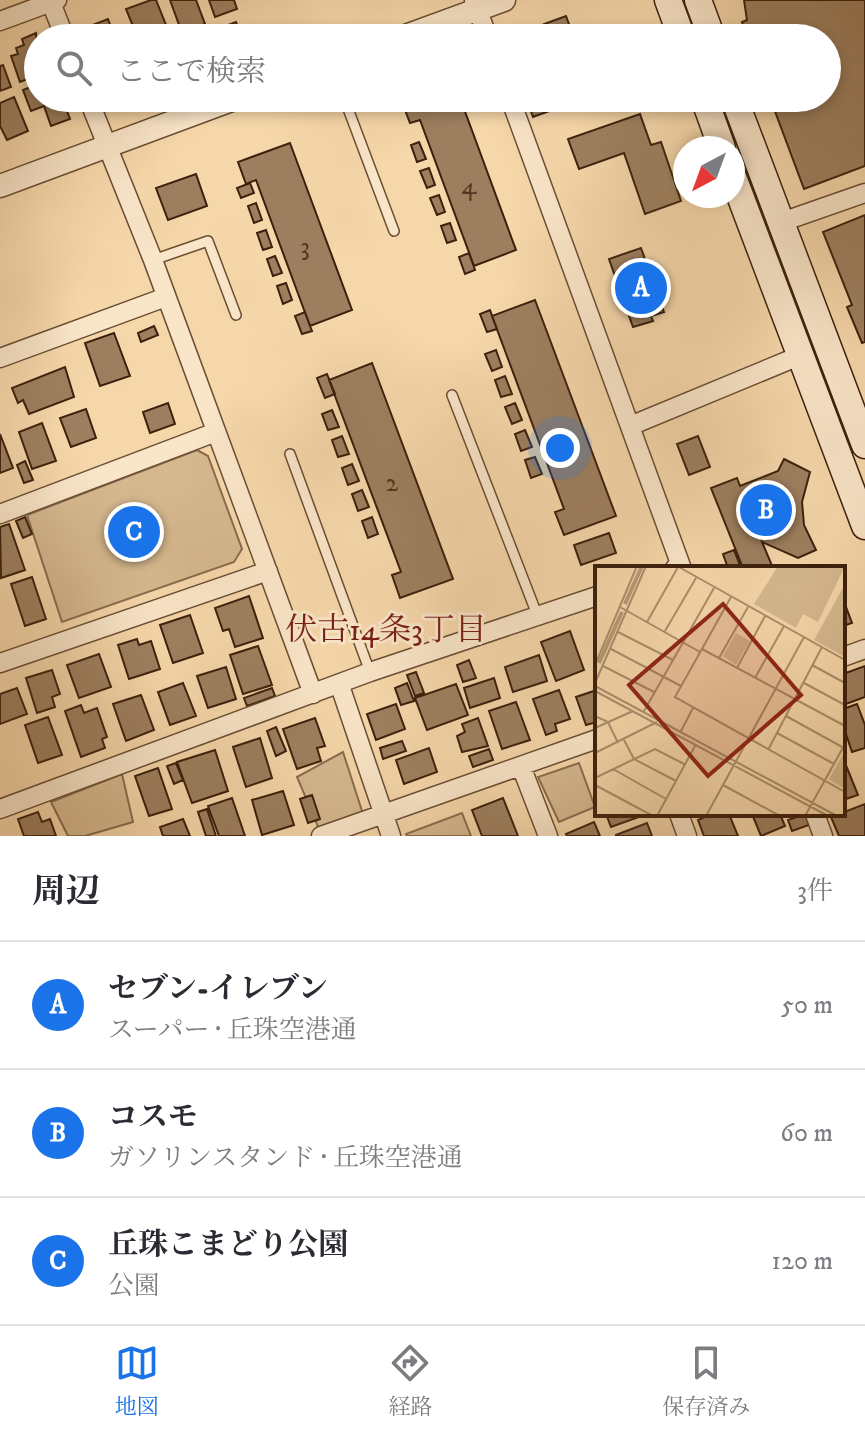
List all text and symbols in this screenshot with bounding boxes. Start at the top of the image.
search box [24,24,841,112]
icon: search [52,46,96,90]
text: ここで検索 [116,54,266,91]
north arrow [673,136,745,208]
house number: 4 [462,170,478,203]
house number: 3 [300,231,310,264]
pin: A [615,258,667,318]
your location [540,428,580,468]
house number: 2 [386,467,399,500]
pin: B [740,480,792,540]
pin: C [108,502,160,562]
inset map [595,566,845,816]
district label: 伏古14条3丁目 [285,611,487,651]
text: 周辺 [32,871,100,913]
text: 3件 [797,875,833,908]
text: セブン-イレブン [108,971,328,1008]
text: A [50,989,66,1022]
text: 50 m [781,989,833,1022]
text: スーパー · 丘珠空港通 [108,1014,357,1047]
text: コスモ [108,1099,198,1136]
text: B [50,1117,66,1150]
text: 60 m [780,1117,833,1150]
text: ガソリンスタンド · 丘珠空港通 [108,1142,463,1175]
text: 丘珠こまどり公園 [108,1227,348,1264]
text: C [49,1245,67,1278]
text: 120 m [772,1245,833,1278]
text: 公園 [108,1270,160,1303]
tab: 地図 [115,1341,159,1421]
tab: 経路 [388,1341,432,1421]
tab: 保存済み [662,1341,750,1421]

